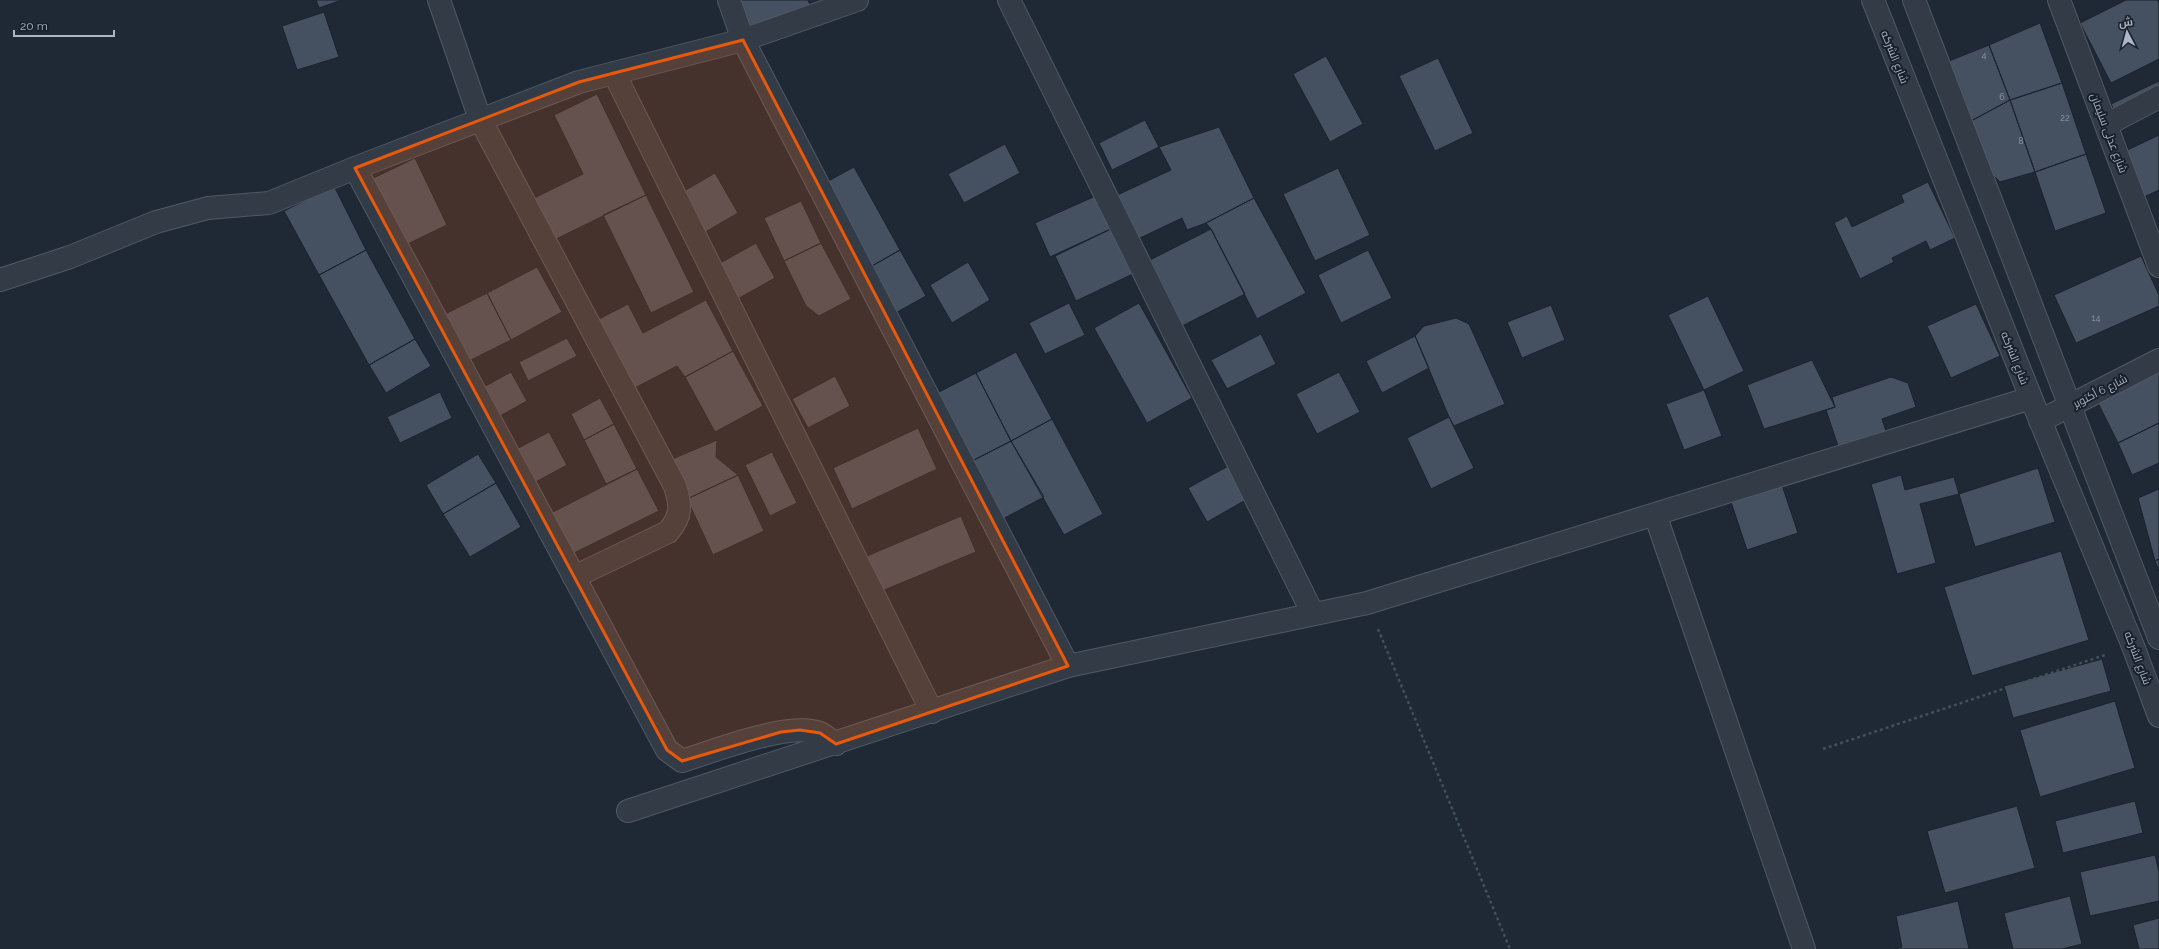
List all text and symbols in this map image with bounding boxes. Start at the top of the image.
scale bar [14,12,114,38]
north arrow [2107,12,2147,52]
text: ش [2118,15,2134,30]
text: 20 m [20,19,48,33]
street label: شارع الشركه [1877,29,1911,86]
house number: 4 [1982,50,1987,60]
house number: 6 [1999,92,2005,102]
street label: شارع عدلى سليمان [2086,92,2130,175]
house number: 22 [2060,113,2070,123]
house number: 8 [2018,136,2024,146]
house number: 14 [2092,313,2100,323]
street label: شارع الشركه [1997,330,2031,387]
street label: شارع 6 أكتوبر [2070,371,2130,412]
street label: شارع الشركه [2121,630,2154,687]

